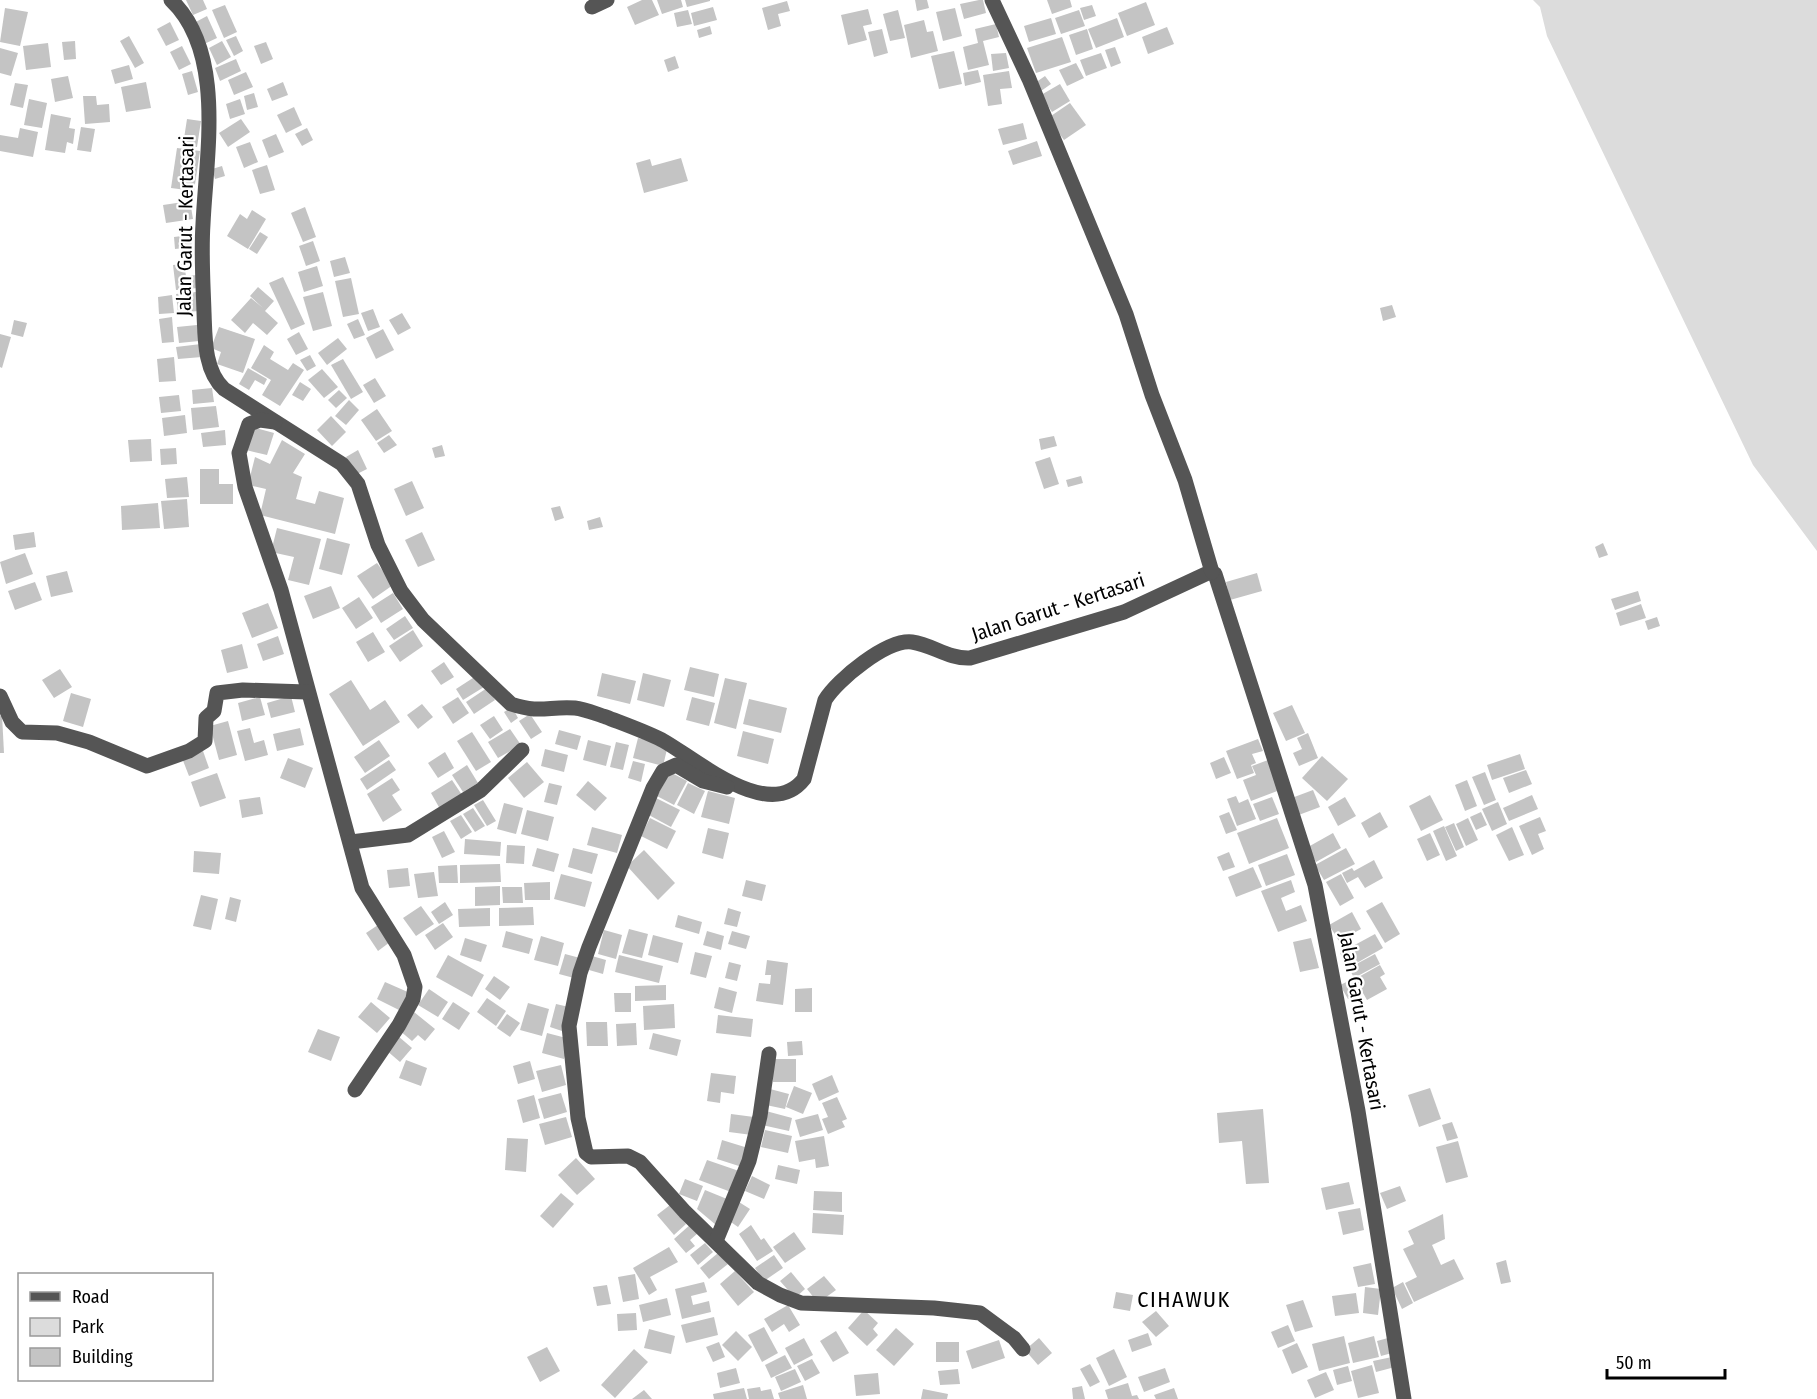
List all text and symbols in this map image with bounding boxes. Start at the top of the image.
street label: Jalan Garut - Kertasari [171,135,199,317]
street label: Jalan Garut - Kertasari [968,568,1148,646]
street label: Jalan Garut - Kertasari [1334,930,1390,1112]
legend [18,1273,213,1381]
text: Road [72,1286,109,1308]
district label: CIHAWUK [1137,1286,1231,1313]
text: Park [72,1316,105,1338]
scale bar [1607,1342,1726,1380]
text: Building [72,1346,133,1368]
text: 50 m [1616,1352,1652,1374]

